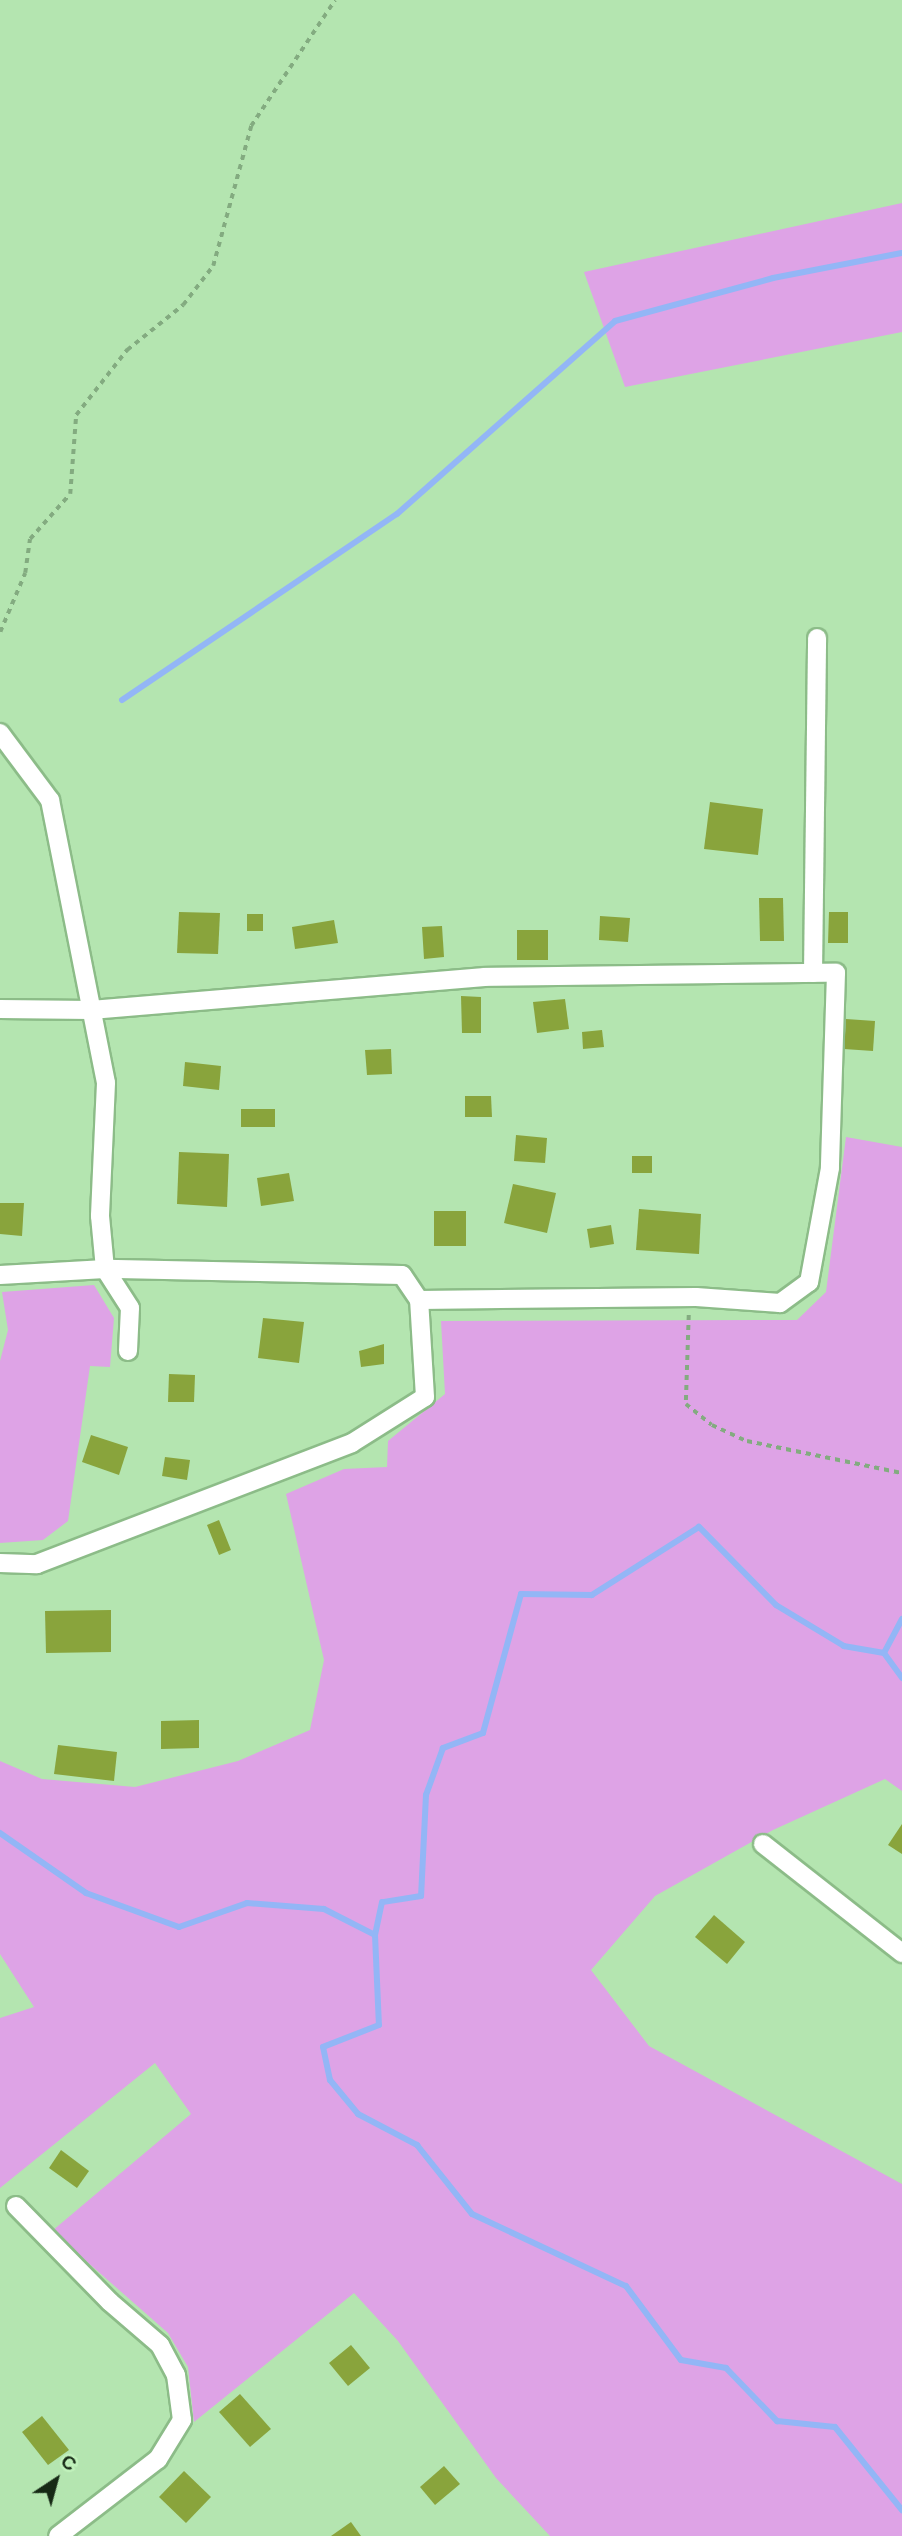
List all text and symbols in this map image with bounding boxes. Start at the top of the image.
north arrow [21,2445,91,2515]
text: С [56,2449,81,2476]

